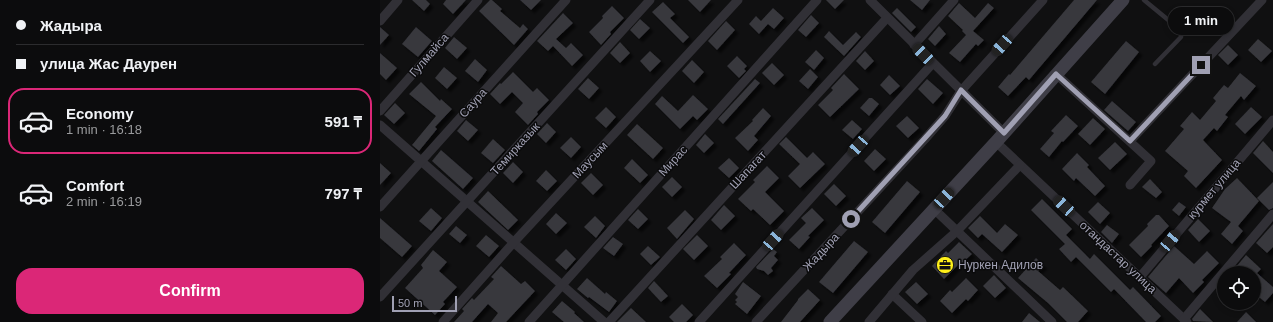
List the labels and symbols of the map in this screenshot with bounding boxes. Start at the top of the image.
callout: 1 min [1168,7,1234,35]
street label: Гулмайса [406,30,452,79]
car [990,32,1014,58]
car [910,41,936,67]
route end [1192,56,1210,74]
street label: Саура [456,85,490,121]
street label: Темирказык [488,119,543,178]
car [846,133,870,159]
street label: Маусым [569,139,611,181]
street label: Мирас [656,143,690,179]
street label: Шапагат [727,148,769,192]
street label: курмет улица [1185,156,1243,222]
car [931,185,957,211]
car [1051,193,1077,219]
route start [842,210,860,228]
street label: отандастар улица [1077,218,1159,296]
car [761,227,785,253]
car [1158,228,1182,254]
street label: Жадыра [800,230,842,274]
office icon: Нуркен Адилов [935,255,955,275]
place label: Нуркен Адилов [958,258,1043,272]
scale bar [392,294,457,313]

